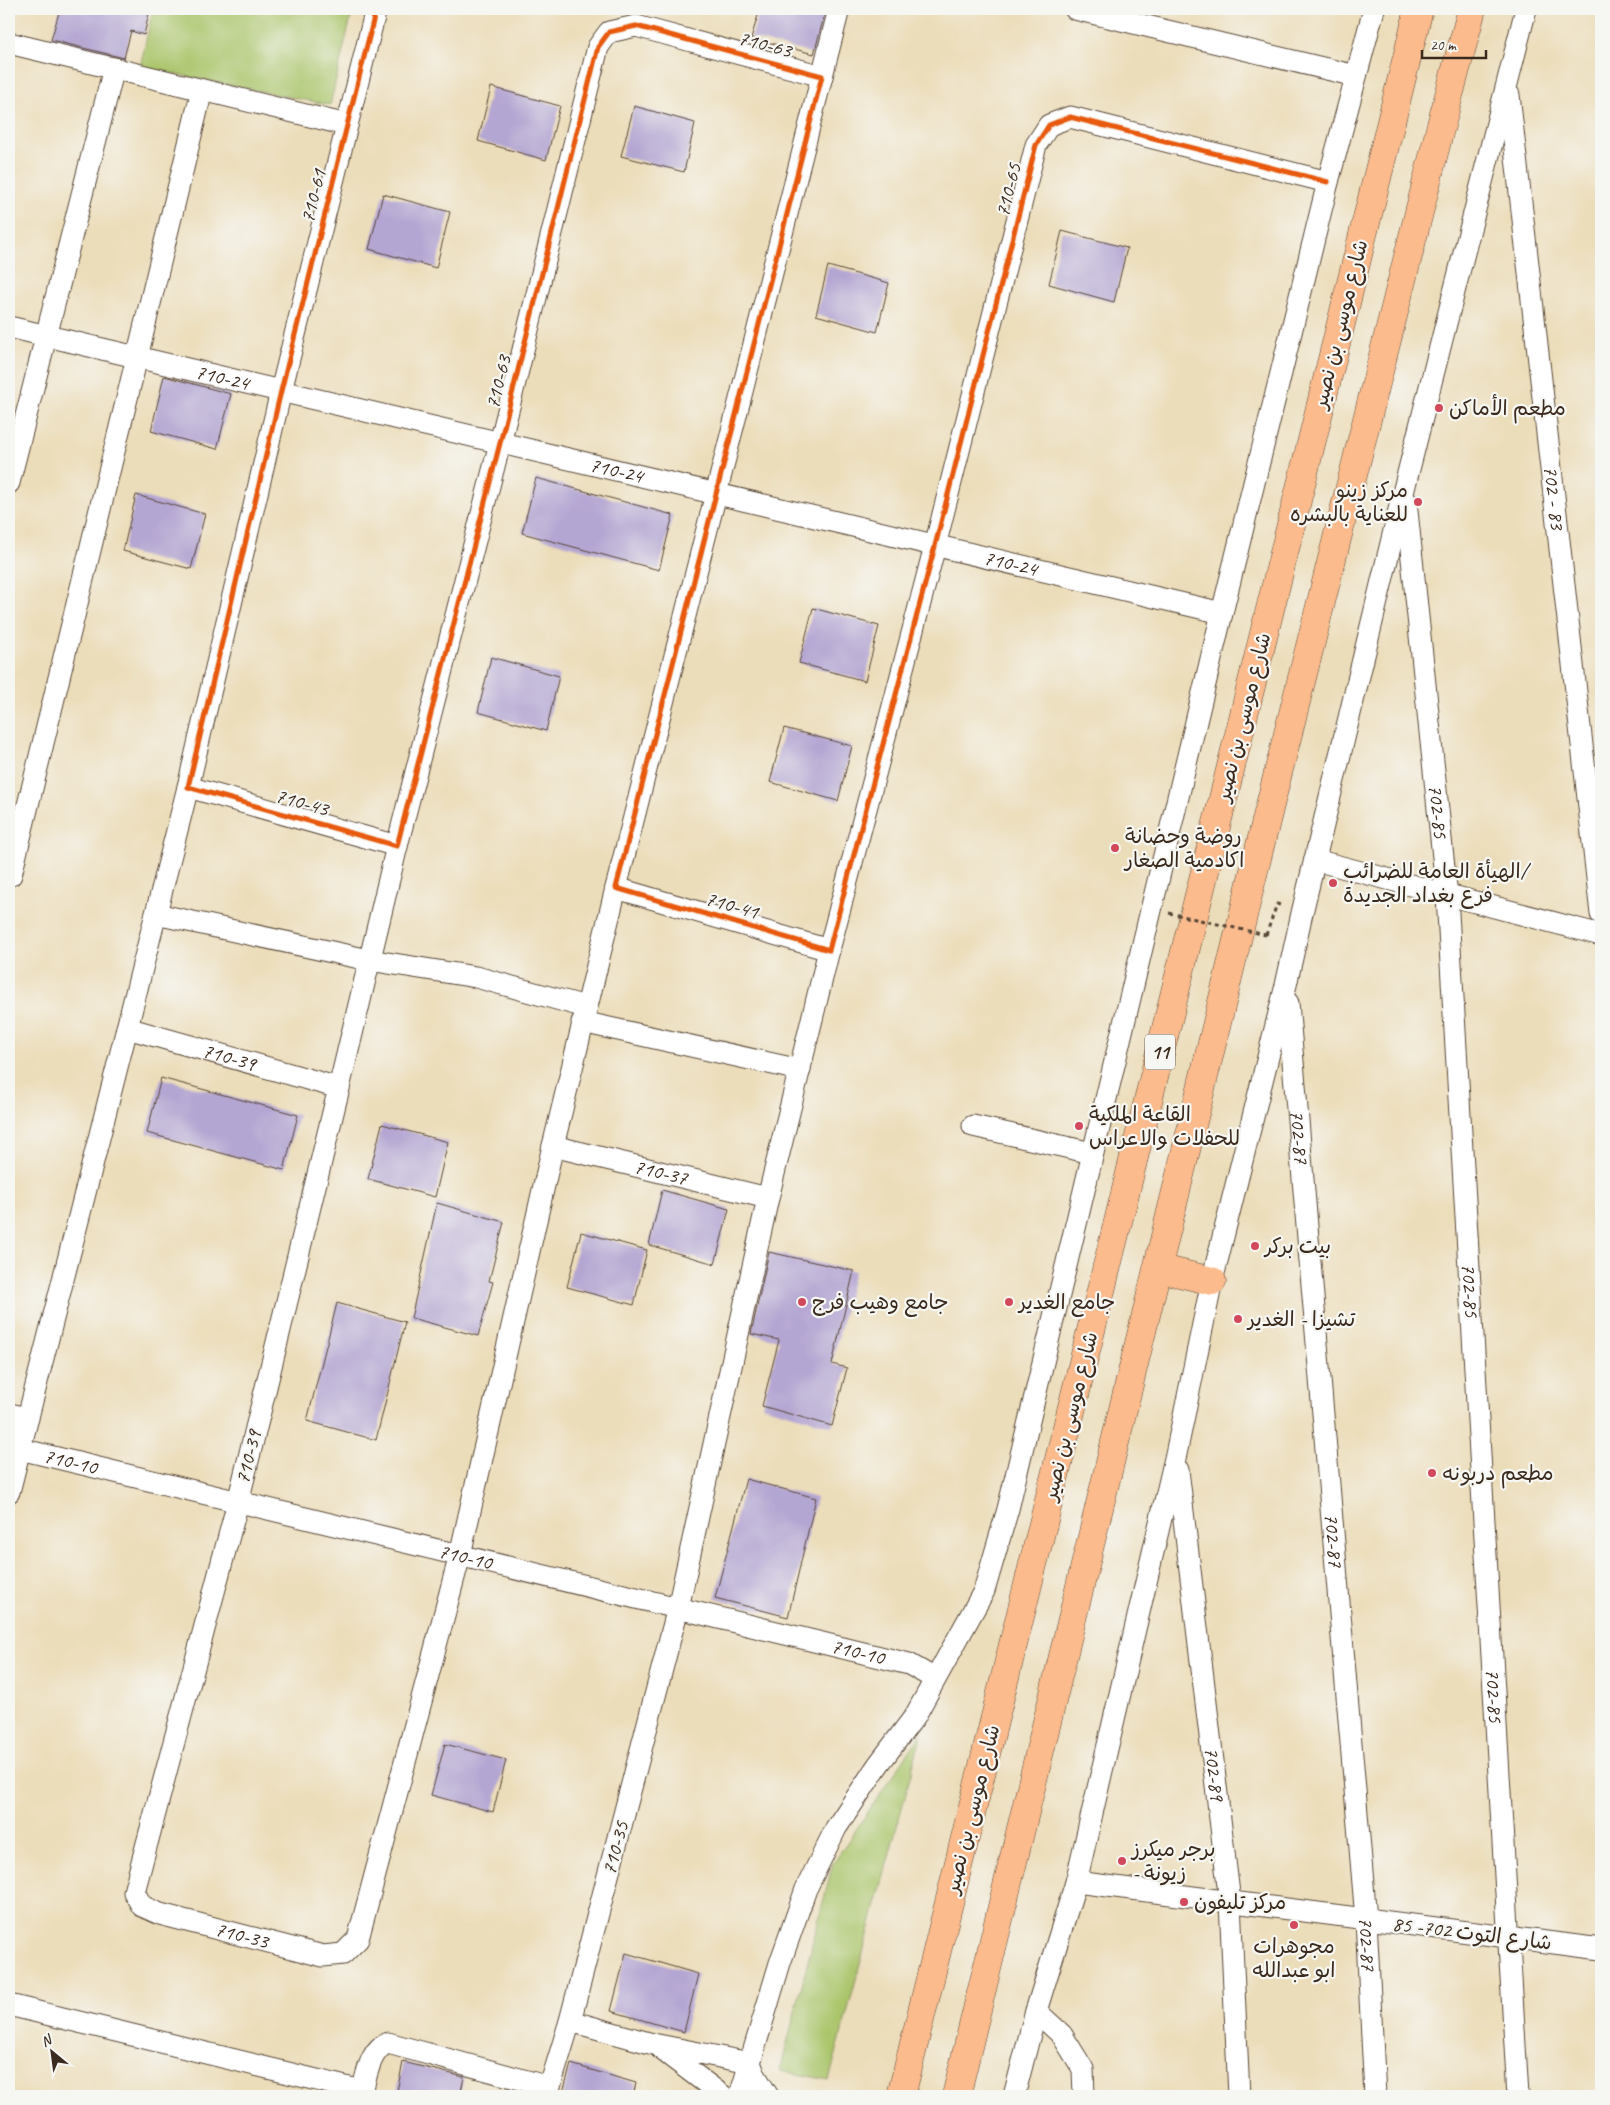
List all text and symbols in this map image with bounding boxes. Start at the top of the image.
street label: 710-63 [736,24,796,64]
scale bar [1422,28,1486,60]
text: 20 m [1430,36,1457,55]
street label: 710-65 [989,159,1028,219]
street label: 710-61 [294,165,333,225]
street label: شارع موسى بن نصير [1306,237,1376,414]
street label: 710-63 [479,351,518,411]
street label: 710-24 [193,358,254,397]
place label: مطعم الأماكن [1449,394,1566,424]
marker: مطعم الأماكن [1433,402,1445,414]
street label: 710-24 [587,451,648,490]
street label: 702 - 83 [1538,464,1571,532]
place label: مركز زينو للعناية بالبشره [1290,477,1408,527]
marker: مركز زينو للعناية بالبشره [1412,496,1424,508]
street label: 710-24 [981,544,1042,583]
street label: شارع موسى بن نصير [1209,630,1279,807]
street label: 710-43 [272,782,333,822]
street label: 702-85 [1422,783,1454,841]
place label: روضة وحضانة اكادمية الصغار [1123,823,1244,873]
marker: روضة وحضانة اكادمية الصغار [1109,842,1121,854]
place label: الهيأة العامة للضرائب/ فرع بغداد الجديدة [1343,858,1532,909]
marker: الهيأة العامة للضرائب/ فرع بغداد الجديدة [1327,877,1339,889]
street label: 710-41 [702,885,763,925]
road number: 11 [1145,1034,1175,1070]
street label: 710-39 [200,1037,260,1077]
place label: القاعة الملكية للحفلات والاعراس [1089,1101,1240,1151]
street label: 702-87 [1284,1108,1315,1166]
marker: القاعة الملكية للحفلات والاعراس [1073,1120,1085,1132]
street label: 710-37 [631,1153,692,1191]
place label: بيت بركر [1263,1233,1331,1259]
marker: بيت بركر [1249,1240,1261,1252]
street label: 702-85 [1456,1262,1485,1320]
place label: جامع وهيب فرج [812,1289,949,1317]
place label: جامع الغدير [1017,1289,1115,1317]
marker: جامع وهيب فرج [796,1296,808,1308]
marker: جامع الغدير [1003,1296,1015,1308]
place label: تشيزا - الغدير [1246,1306,1356,1332]
marker: تشيزا - الغدير [1232,1313,1244,1325]
street label: شارع موسى بن نصير [1036,1329,1106,1506]
street label: 710-39 [229,1426,268,1486]
street label: 710-10 [41,1442,101,1481]
place label: مطعم دربونه [1442,1460,1554,1489]
marker: مطعم دربونه [1426,1467,1438,1479]
street label: 702-87 [1318,1512,1349,1570]
street label: 710-10 [436,1538,496,1576]
street label: 710-10 [828,1633,889,1671]
street label: 702-85 [1480,1668,1509,1725]
street label: شارع موسى بن نصير [938,1722,1008,1899]
street label: 702-89 [1198,1745,1231,1804]
street label: 710-35 [595,1817,635,1877]
place label: برجر ميكرز - زيونة [1130,1836,1216,1886]
marker: برجر ميكرز - زيونة [1116,1855,1128,1867]
place label: مركز تليفون [1194,1889,1286,1915]
marker: مركز تليفون [1178,1896,1190,1908]
street label: شارع التوت 702- 85 [1391,1910,1553,1958]
street label: 710-33 [212,1916,273,1955]
street label: 702-87 [1353,1916,1382,1973]
marker: مجوهرات ابو عبدالله [1288,1919,1300,1931]
place label: مجوهرات ابو عبدالله [1253,1933,1335,1983]
north arrow [28,2028,78,2078]
text: N [38,2030,56,2051]

